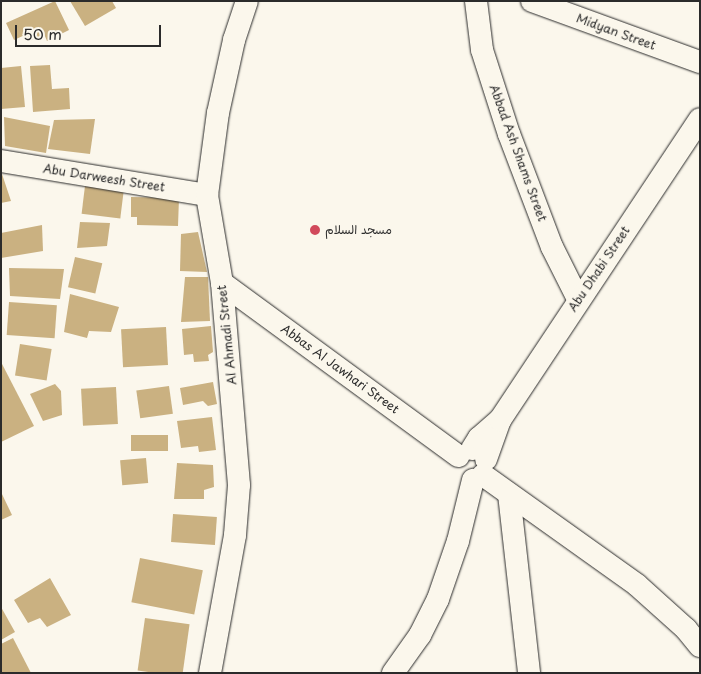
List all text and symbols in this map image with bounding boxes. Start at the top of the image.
street label: Midyan Street [575,11,657,53]
scale bar [18,15,164,47]
text: 50 m [23,22,62,45]
street label: Abbad Ash Shams Street [487,83,549,223]
street label: Abu Darweesh Street [42,161,166,195]
place label: مسجد السلام [325,223,392,237]
street label: Abu Dhabi Street [565,223,633,315]
marker: مسجد السلام [309,224,321,236]
street label: Al Ahmadi Street [215,284,239,386]
street label: Abbas Al Jawhari Street [278,321,402,417]

